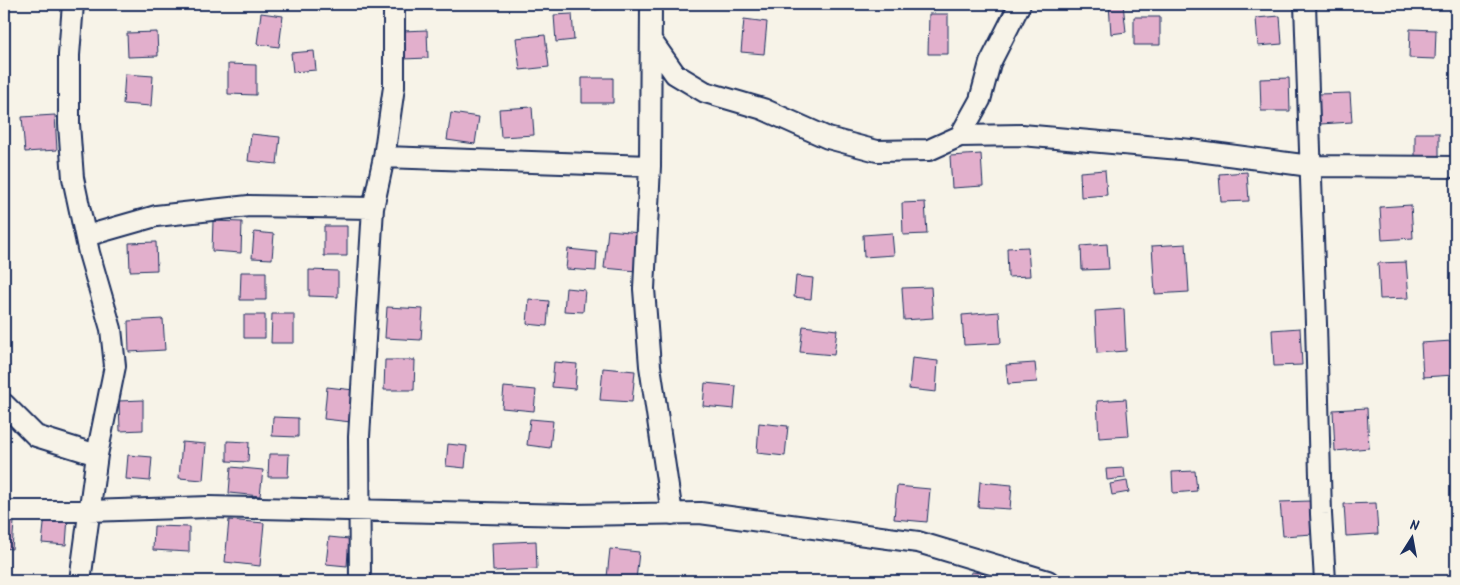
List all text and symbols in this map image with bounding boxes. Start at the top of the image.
north arrow [1388,512,1438,562]
text: N [1408,515,1421,538]

